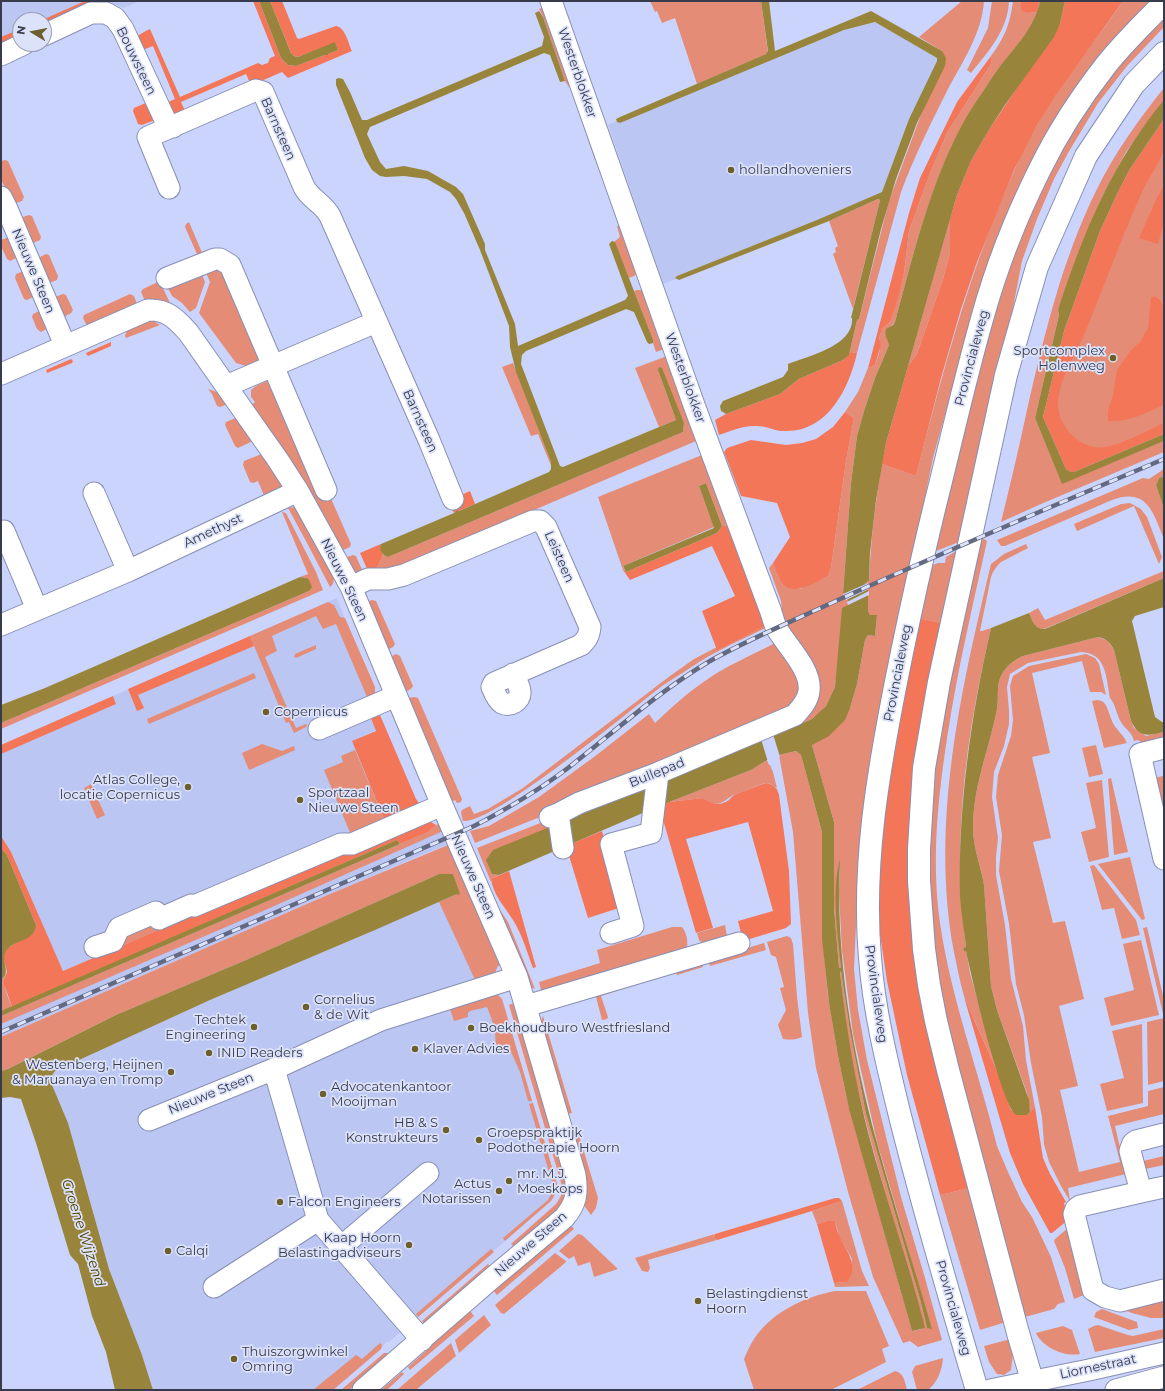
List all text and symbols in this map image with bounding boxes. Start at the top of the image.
north arrow [12,12,52,52]
street label: Bouwsteen [113,24,159,98]
text: N [14,25,29,36]
street label: Westerblokker [554,26,600,120]
street label: Barnsteen [257,95,299,163]
place label: hollandhoveniers [739,162,851,178]
marker: hollandhoveniers [726,165,736,175]
street label: Nieuwe Steen [8,226,58,316]
street label: Provincialeweg [952,308,992,408]
street label: Westerblokker [661,331,709,425]
place label: Sportcomplex Holenweg [1014,343,1105,374]
marker: Sportcomplex Holenweg [1108,353,1118,363]
street label: Barnsteen [399,387,441,455]
street label: Amethyst [181,511,245,551]
street label: Leisteen [541,529,577,585]
street label: Nieuwe Steen [317,536,371,624]
street label: Provincialeweg [881,623,915,723]
place label: Copernicus [274,704,348,720]
marker: Copernicus [261,707,271,717]
street label: Bullepad [627,755,687,791]
place label: Atlas College, locatie Copernicus [60,772,180,803]
marker: Atlas College, locatie Copernicus [183,782,193,792]
place label: Sportzaal Nieuwe Steen [308,785,399,816]
marker: Sportzaal Nieuwe Steen [295,795,305,805]
street label: Nieuwe Steen [447,832,499,922]
street label: Provincialeweg [861,944,891,1044]
place label: Cornelius & de Wit [314,992,375,1023]
marker: Cornelius & de Wit [301,1002,311,1012]
place label: Techtek Engineering [165,1012,246,1043]
place label: Boekhoudburo Westfriesland [479,1020,670,1036]
marker: Techtek Engineering [249,1022,259,1032]
marker: Boekhoudburo Westfriesland [466,1023,476,1033]
place label: Klaver Advies [423,1041,509,1057]
marker: Klaver Advies [410,1044,420,1054]
place label: INID Readers [217,1045,302,1061]
marker: INID Readers [204,1048,214,1058]
place label: Westenberg, Heijnen & Maruanaya en Tromp [12,1057,163,1088]
marker: Westenberg, Heijnen & Maruanaya en Tromp [166,1067,176,1077]
street label: Nieuwe Steen [166,1070,256,1118]
place label: Advocatenkantoor Mooijman [331,1079,451,1110]
marker: Advocatenkantoor Mooijman [318,1089,328,1099]
place label: HB & S Konstrukteurs [346,1115,438,1146]
marker: HB & S Konstrukteurs [441,1125,451,1135]
place label: Groepspraktijk Podotherapie Hoorn [487,1125,620,1156]
marker: Groepspraktijk Podotherapie Hoorn [474,1135,484,1145]
place label: mr. M.J. Moeskops [517,1166,583,1197]
place label: Actus Notarissen [422,1176,491,1207]
marker: mr. M.J. Moeskops [504,1176,514,1186]
water label: Groene Wijzend [58,1177,108,1289]
marker: Actus Notarissen [494,1186,504,1196]
place label: Falcon Engineers [288,1194,401,1210]
marker: Falcon Engineers [275,1197,285,1207]
street label: Nieuwe Steen [492,1208,570,1280]
place label: Kaap Hoorn Belastingadviseurs [278,1230,401,1261]
marker: Kaap Hoorn Belastingadviseurs [404,1240,414,1250]
place label: Calqi [176,1243,209,1259]
marker: Calqi [163,1246,173,1256]
street label: Provincialeweg [932,1258,974,1358]
place label: Belastingdienst Hoorn [706,1286,808,1317]
marker: Belastingdienst Hoorn [693,1296,703,1306]
place label: Thuiszorgwinkel Omring [242,1344,348,1375]
street label: Liornestraat [1058,1351,1138,1383]
marker: Thuiszorgwinkel Omring [229,1354,239,1364]

